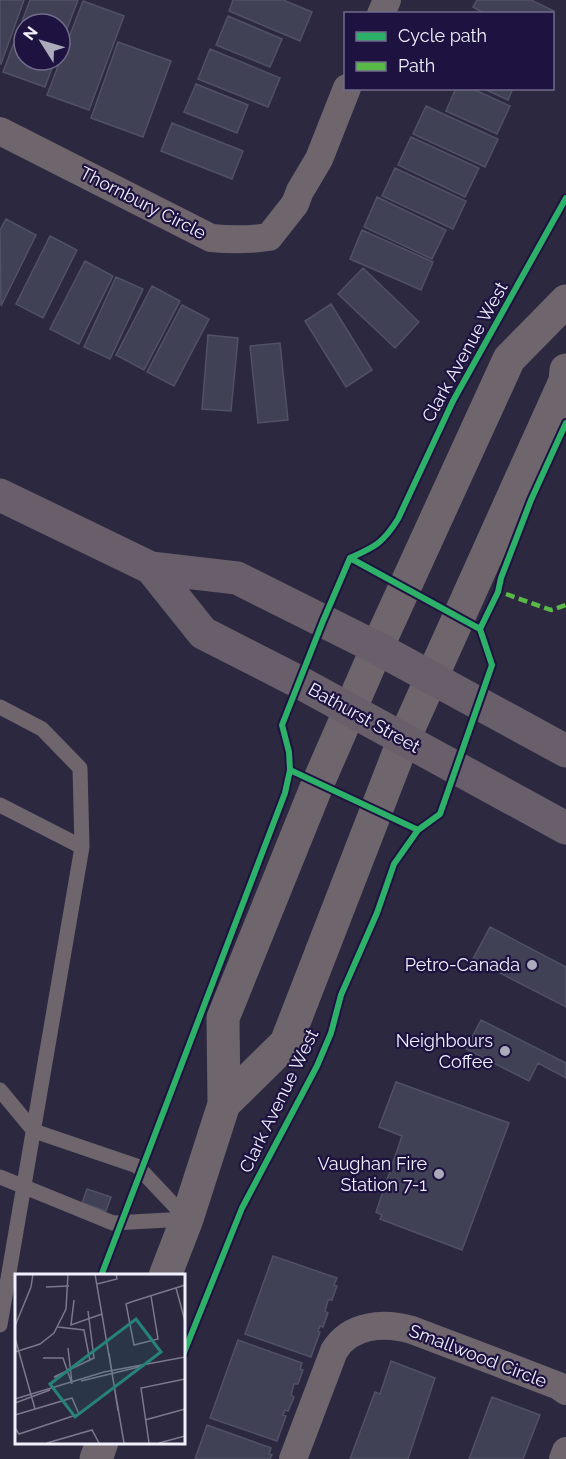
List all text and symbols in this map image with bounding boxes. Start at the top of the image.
north arrow [12,12,72,72]
legend [344,12,554,90]
text: N [19,23,42,44]
text: Cycle path [398,25,487,46]
text: Path [398,55,435,76]
street label: Thornbury Circle [77,162,210,244]
street label: Clark Avenue West [417,278,512,426]
street label: Bathurst Street [305,678,424,757]
place label: Petro-Canada [405,954,520,975]
marker: Petro-Canada [525,958,539,972]
street label: Clark Avenue West [235,1026,322,1176]
place label: Neighbours Coffee [396,1030,493,1072]
marker: Neighbours Coffee [498,1044,512,1058]
place label: Vaughan Fire Station 7-1 [318,1153,427,1195]
marker: Vaughan Fire Station 7-1 [432,1167,446,1181]
inset map [15,1274,184,1444]
street label: Smallwood Circle [406,1320,550,1392]

